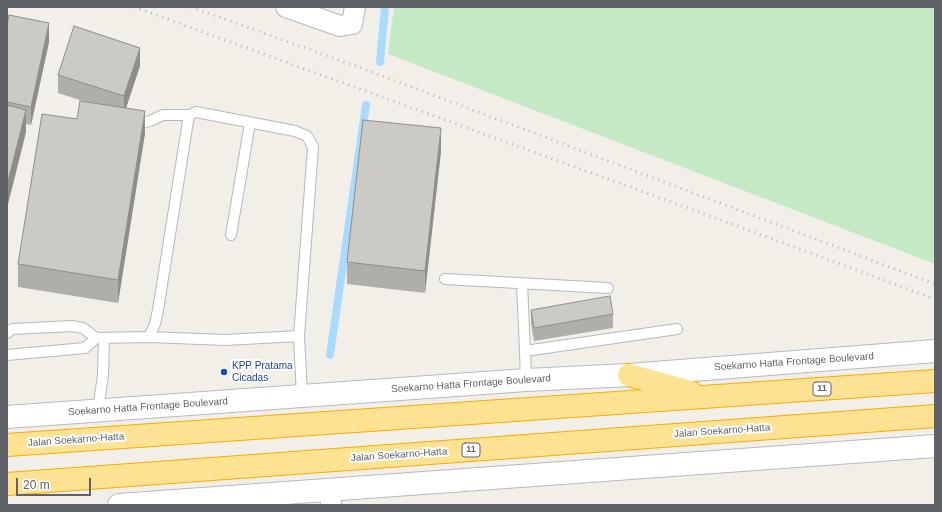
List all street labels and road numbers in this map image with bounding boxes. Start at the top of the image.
street label: Soekarno Hatta Frontage Boulevard [714,350,874,374]
street label: Soekarno Hatta Frontage Boulevard [391,372,551,396]
road number: 11 [813,382,831,396]
street label: Soekarno Hatta Frontage Boulevard [68,395,228,419]
street label: Jalan Soekarno-Hatta [673,422,771,440]
street label: Jalan Soekarno-Hatta [27,431,125,449]
road number: 11 [462,443,480,457]
street label: Jalan Soekarno-Hatta [350,446,448,464]

